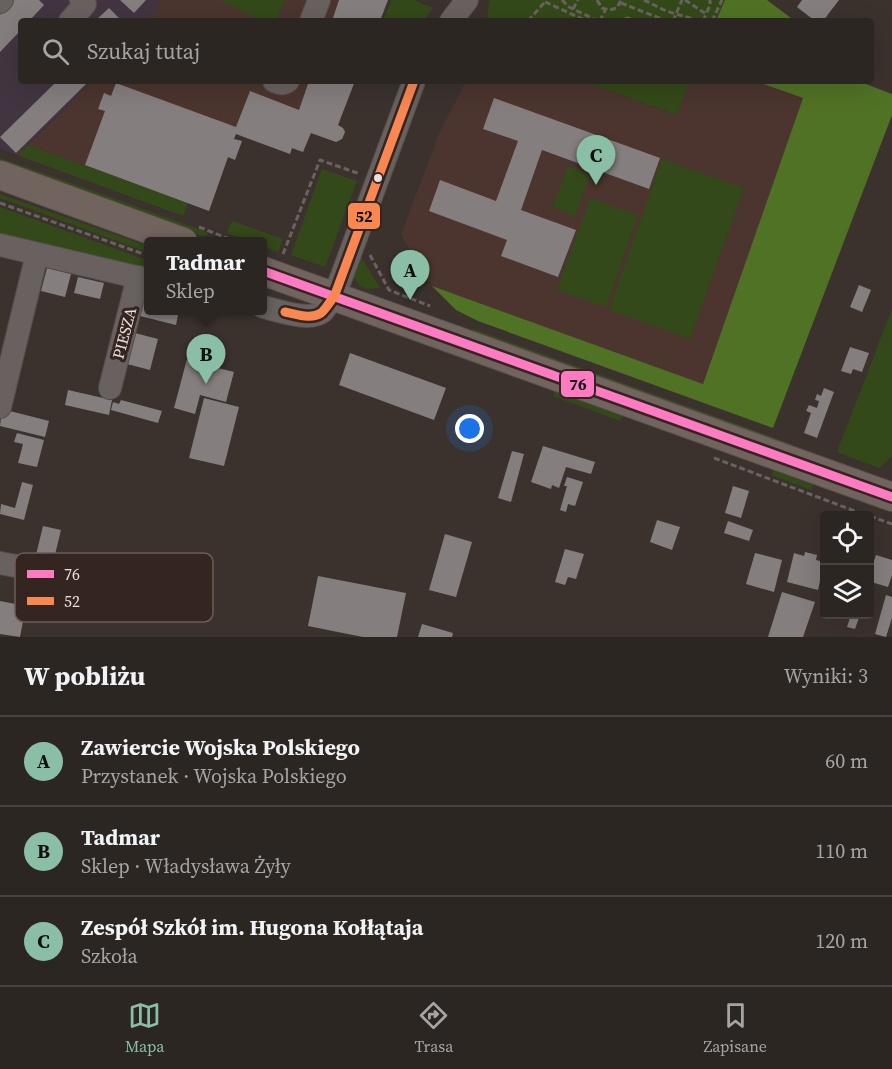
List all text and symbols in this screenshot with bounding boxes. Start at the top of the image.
search box [18,18,874,84]
icon: search [39,35,72,68]
text: Szukaj tutaj [87,36,200,66]
pin: C [576,136,616,185]
unlabelled marker [372,172,384,184]
line badge: 52 [347,202,381,230]
text: 52 [355,205,373,227]
popup [144,237,267,315]
text: Tadmar [166,247,245,277]
pin: A [390,250,430,300]
text: Sklep [166,277,215,305]
street label: PIESZA [107,304,142,361]
pin: B [186,334,226,384]
line badge: 76 [560,370,595,398]
text: 76 [569,373,587,395]
your location [455,414,484,443]
map controls [820,511,874,619]
button: locate [820,511,874,565]
legend [15,553,213,622]
text: 76 [64,563,80,585]
button: layers [820,565,874,619]
text: 52 [64,590,80,612]
text: W pobliżu [24,658,145,694]
text: Wyniki: 3 [784,662,868,690]
text: Zawiercie Wojska Polskiego [81,732,360,762]
text: A [37,747,50,775]
text: 60 m [825,747,868,775]
text: Przystanek · Wojska Polskiego [81,762,347,790]
text: Tadmar [81,822,160,852]
text: B [37,837,50,865]
text: 110 m [815,837,868,865]
text: Sklep · Władysława Żyły [81,852,291,880]
text: Zespół Szkół im. Hugona Kołłątaja [81,912,423,942]
text: C [37,927,50,955]
text: 120 m [815,927,868,955]
text: Szkoła [81,942,138,970]
tab: Mapa [125,999,164,1057]
tab: Trasa [414,999,453,1057]
tab: Zapisane [703,999,767,1057]

